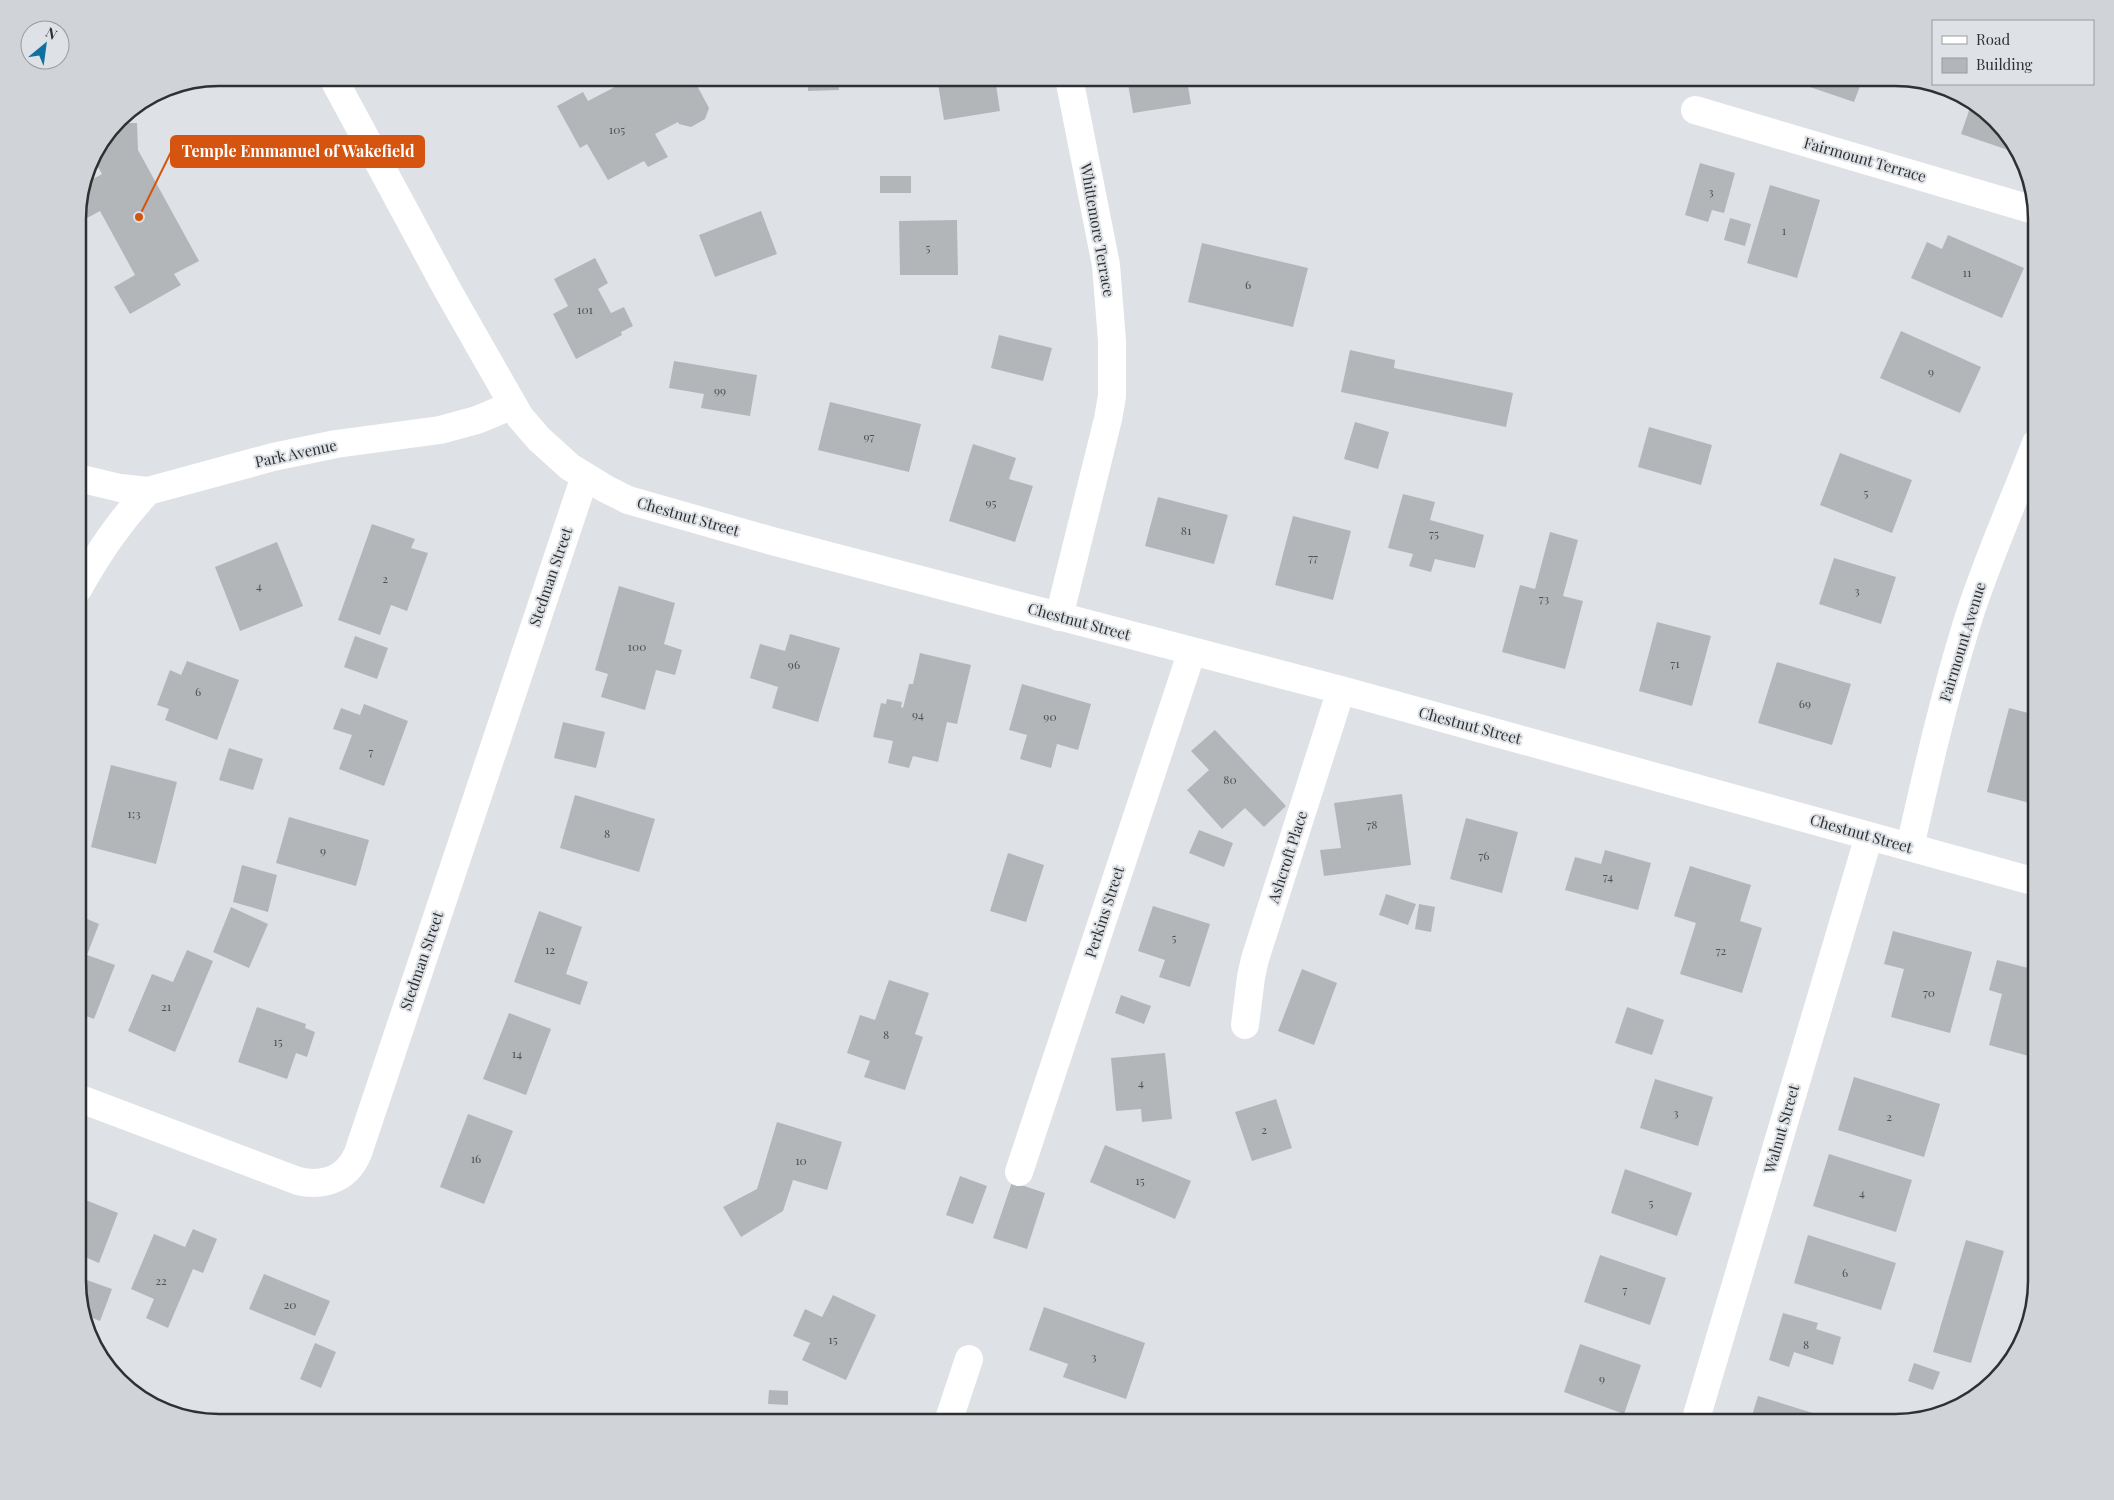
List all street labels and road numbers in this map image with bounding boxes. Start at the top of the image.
street label: Fairmount Terrace [1802,132,1929,186]
street label: Whittemore Terrace [1076,161,1120,298]
street label: Park Avenue [253,435,339,471]
street label: Chestnut Street [635,492,742,540]
street label: Stedman Street [524,524,577,629]
street label: Fairmount Avenue [1934,580,1990,704]
street label: Chestnut Street [1026,598,1133,645]
street label: Chestnut Street [1417,702,1524,749]
street label: Ashcroft Place [1262,808,1311,906]
street label: Chestnut Street [1808,809,1915,857]
street label: Perkins Street [1080,863,1128,960]
street label: Stedman Street [395,908,448,1013]
street label: Walnut Street [1759,1081,1803,1176]

